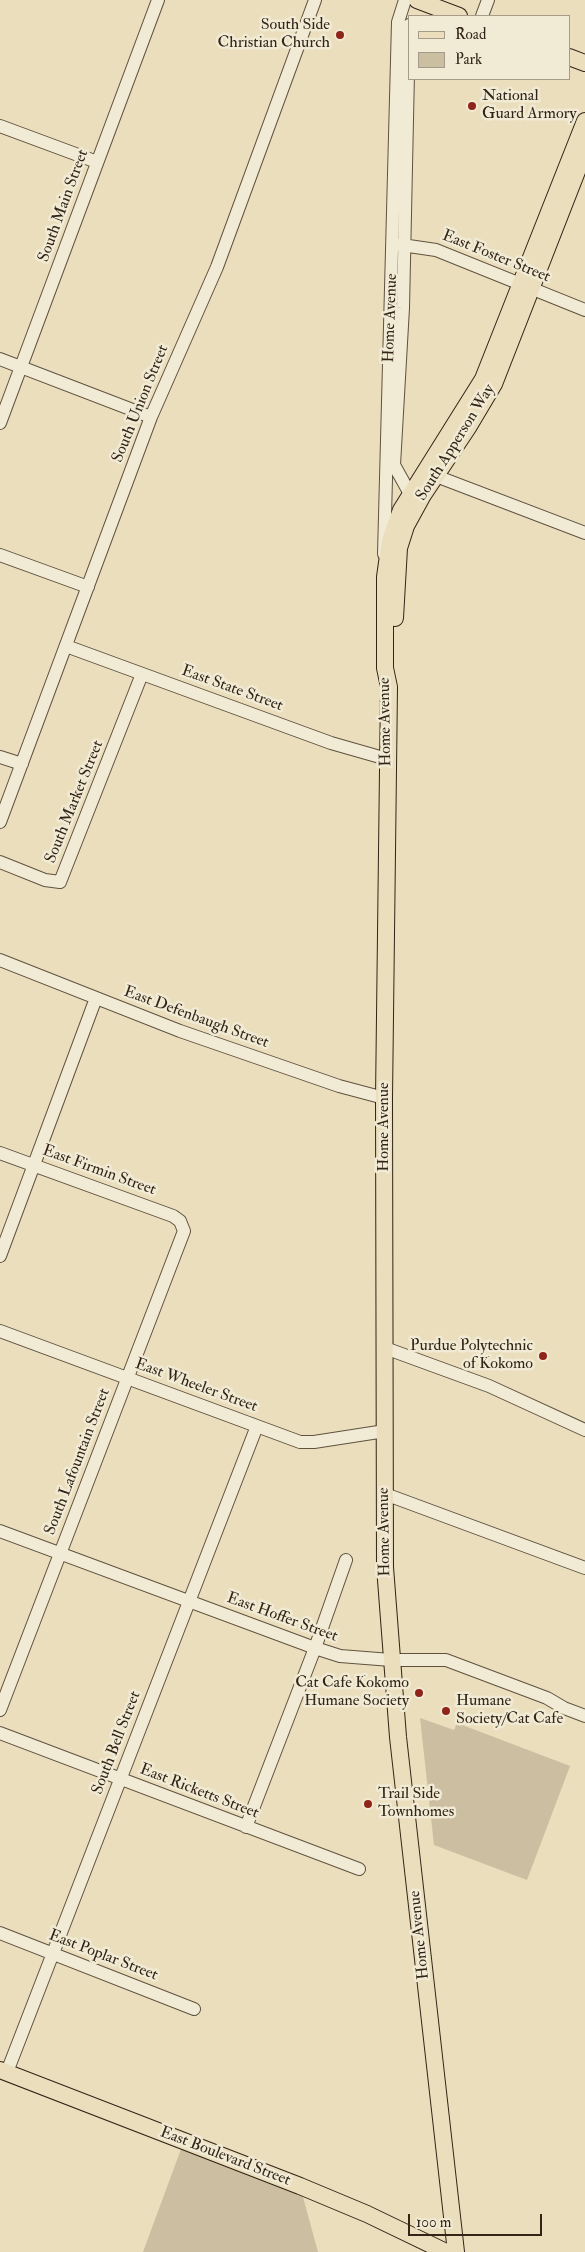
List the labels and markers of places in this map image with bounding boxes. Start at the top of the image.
place label: South Side Christian Church [218,16,330,54]
marker: South Side Christian Church [334,29,346,41]
place label: National Guard Armory [482,87,577,125]
marker: National Guard Armory [466,100,478,112]
place label: Purdue Polytechnic of Kokomo [410,1337,533,1375]
marker: Purdue Polytechnic of Kokomo [537,1350,549,1362]
place label: Cat Cafe Kokomo Humane Society [295,1674,409,1712]
marker: Cat Cafe Kokomo Humane Society [413,1687,425,1699]
place label: Humane Society/Cat Cafe [456,1692,563,1730]
marker: Humane Society/Cat Cafe [440,1705,452,1717]
place label: Trail Side Townhomes [378,1785,454,1823]
marker: Trail Side Townhomes [362,1798,374,1810]

